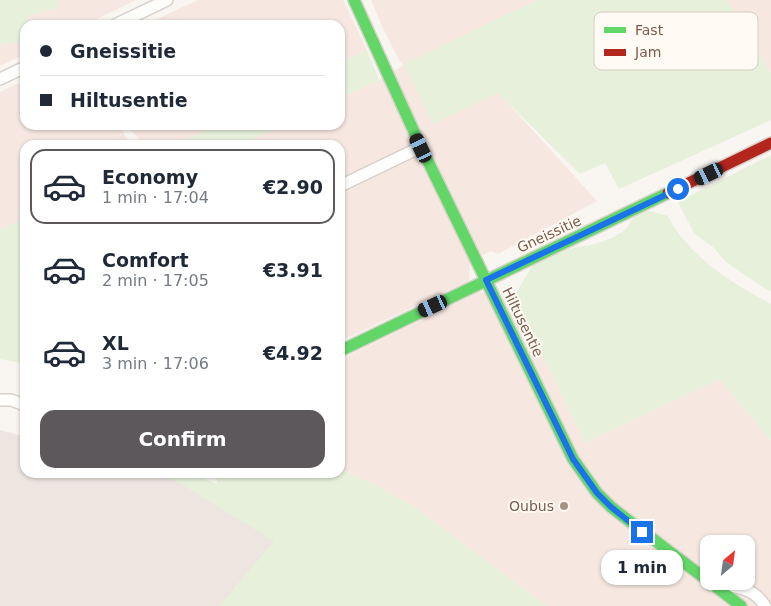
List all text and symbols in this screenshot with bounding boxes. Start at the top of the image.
legend [594,12,758,70]
text: Fast [635,22,664,38]
text: Gneissitie [70,40,176,62]
text: Jam [634,44,661,60]
text: Hiltusentie [70,89,188,111]
car [407,131,434,165]
car [692,161,725,187]
icon: car [42,164,87,209]
text: Economy [102,166,198,188]
text: €2.90 [263,176,323,198]
route start [667,178,689,200]
text: 1 min · 17:04 [102,188,209,207]
street label: Gneissitie [514,212,584,256]
icon: car [42,247,87,292]
text: Comfort [102,249,189,271]
text: €3.91 [263,259,323,281]
text: 2 min · 17:05 [102,271,209,290]
street label: Hiltusentie [499,285,547,359]
car [416,293,449,319]
icon: car [42,330,87,375]
text: XL [102,332,129,354]
text: €4.92 [263,342,323,364]
text: 3 min · 17:06 [102,354,209,373]
button: Confirm [40,410,325,468]
place label: Oubus [509,498,554,514]
marker: Oubus [558,500,570,512]
route end [631,521,653,543]
north arrow [700,535,755,590]
map controls [700,535,755,590]
callout: 1 min [601,550,683,584]
text: 1 min [617,558,667,577]

